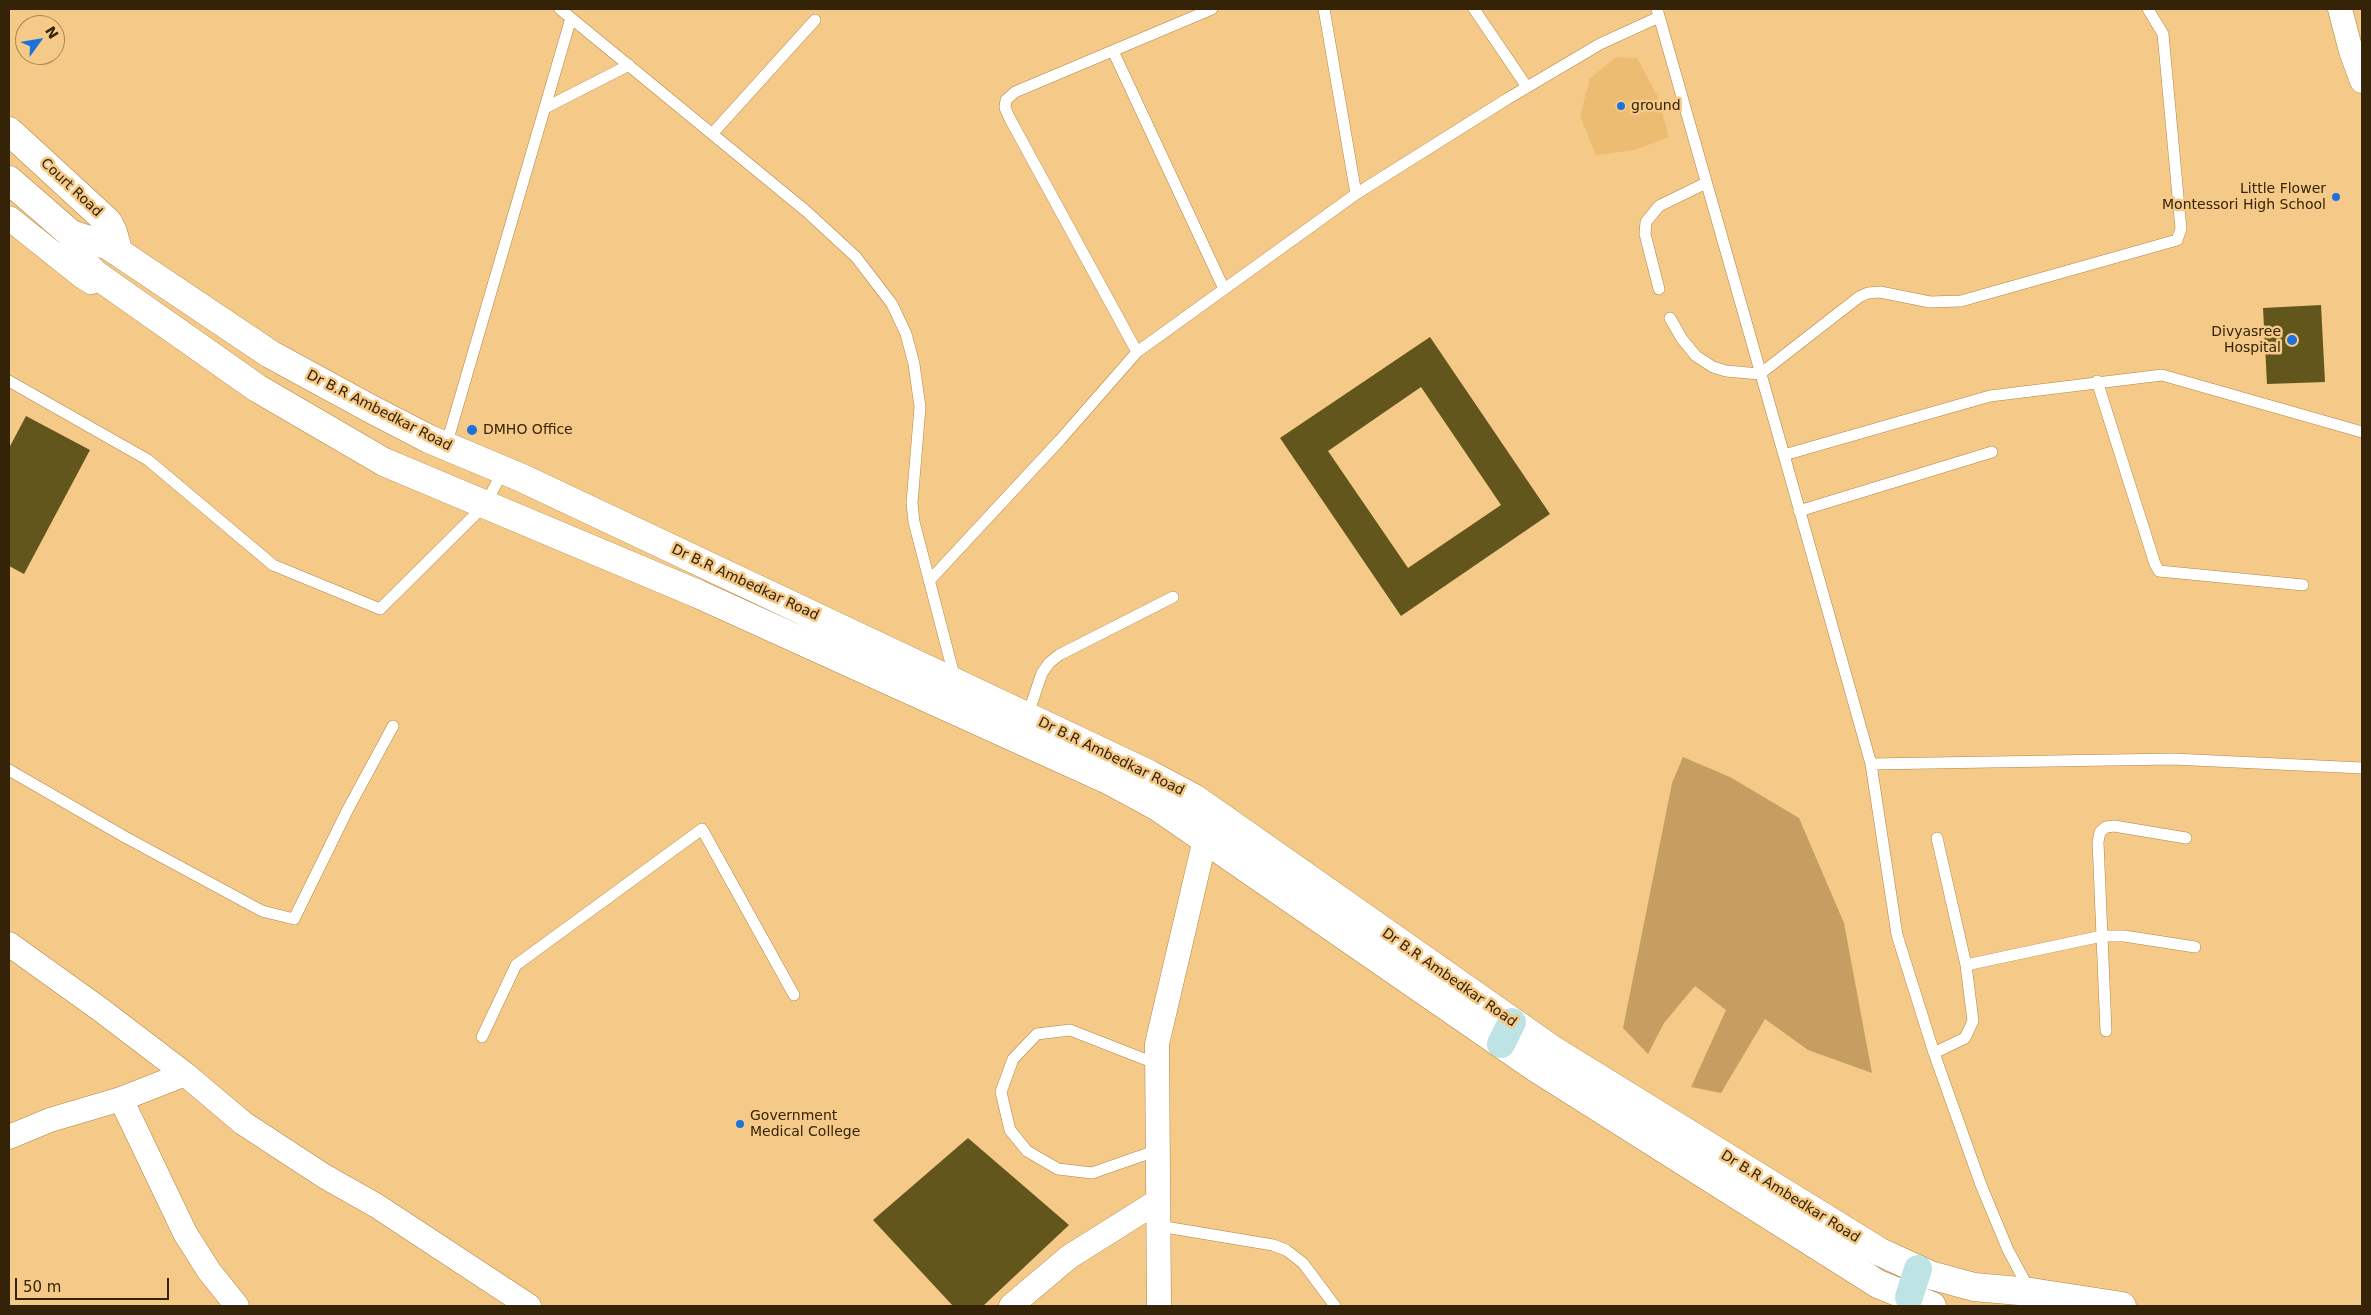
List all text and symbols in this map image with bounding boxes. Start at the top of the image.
north arrow [15,15,65,65]
text: N [42,23,62,42]
place label: ground [1631,98,1681,114]
marker: ground [1615,100,1627,112]
street label: Court Road [37,155,105,221]
place label: Little Flower Montessori High School [2162,181,2326,213]
marker: Little Flower Montessori High School [2330,191,2342,203]
place label: Divyasree Hospital [2211,324,2281,357]
marker: Divyasree Hospital [2285,333,2299,347]
street label: Dr B.R Ambedkar Road [304,367,454,455]
place label: DMHO Office [483,422,573,438]
marker: DMHO Office [465,423,479,437]
street label: Dr B.R Ambedkar Road [669,541,821,625]
street label: Dr B.R Ambedkar Road [1035,714,1187,800]
street label: Dr B.R Ambedkar Road [1378,925,1520,1031]
place label: Government Medical College [750,1108,860,1140]
marker: Government Medical College [734,1118,746,1130]
street label: Dr B.R Ambedkar Road [1717,1147,1863,1247]
scale bar [18,1268,171,1300]
text: 50 m [23,1278,61,1296]

